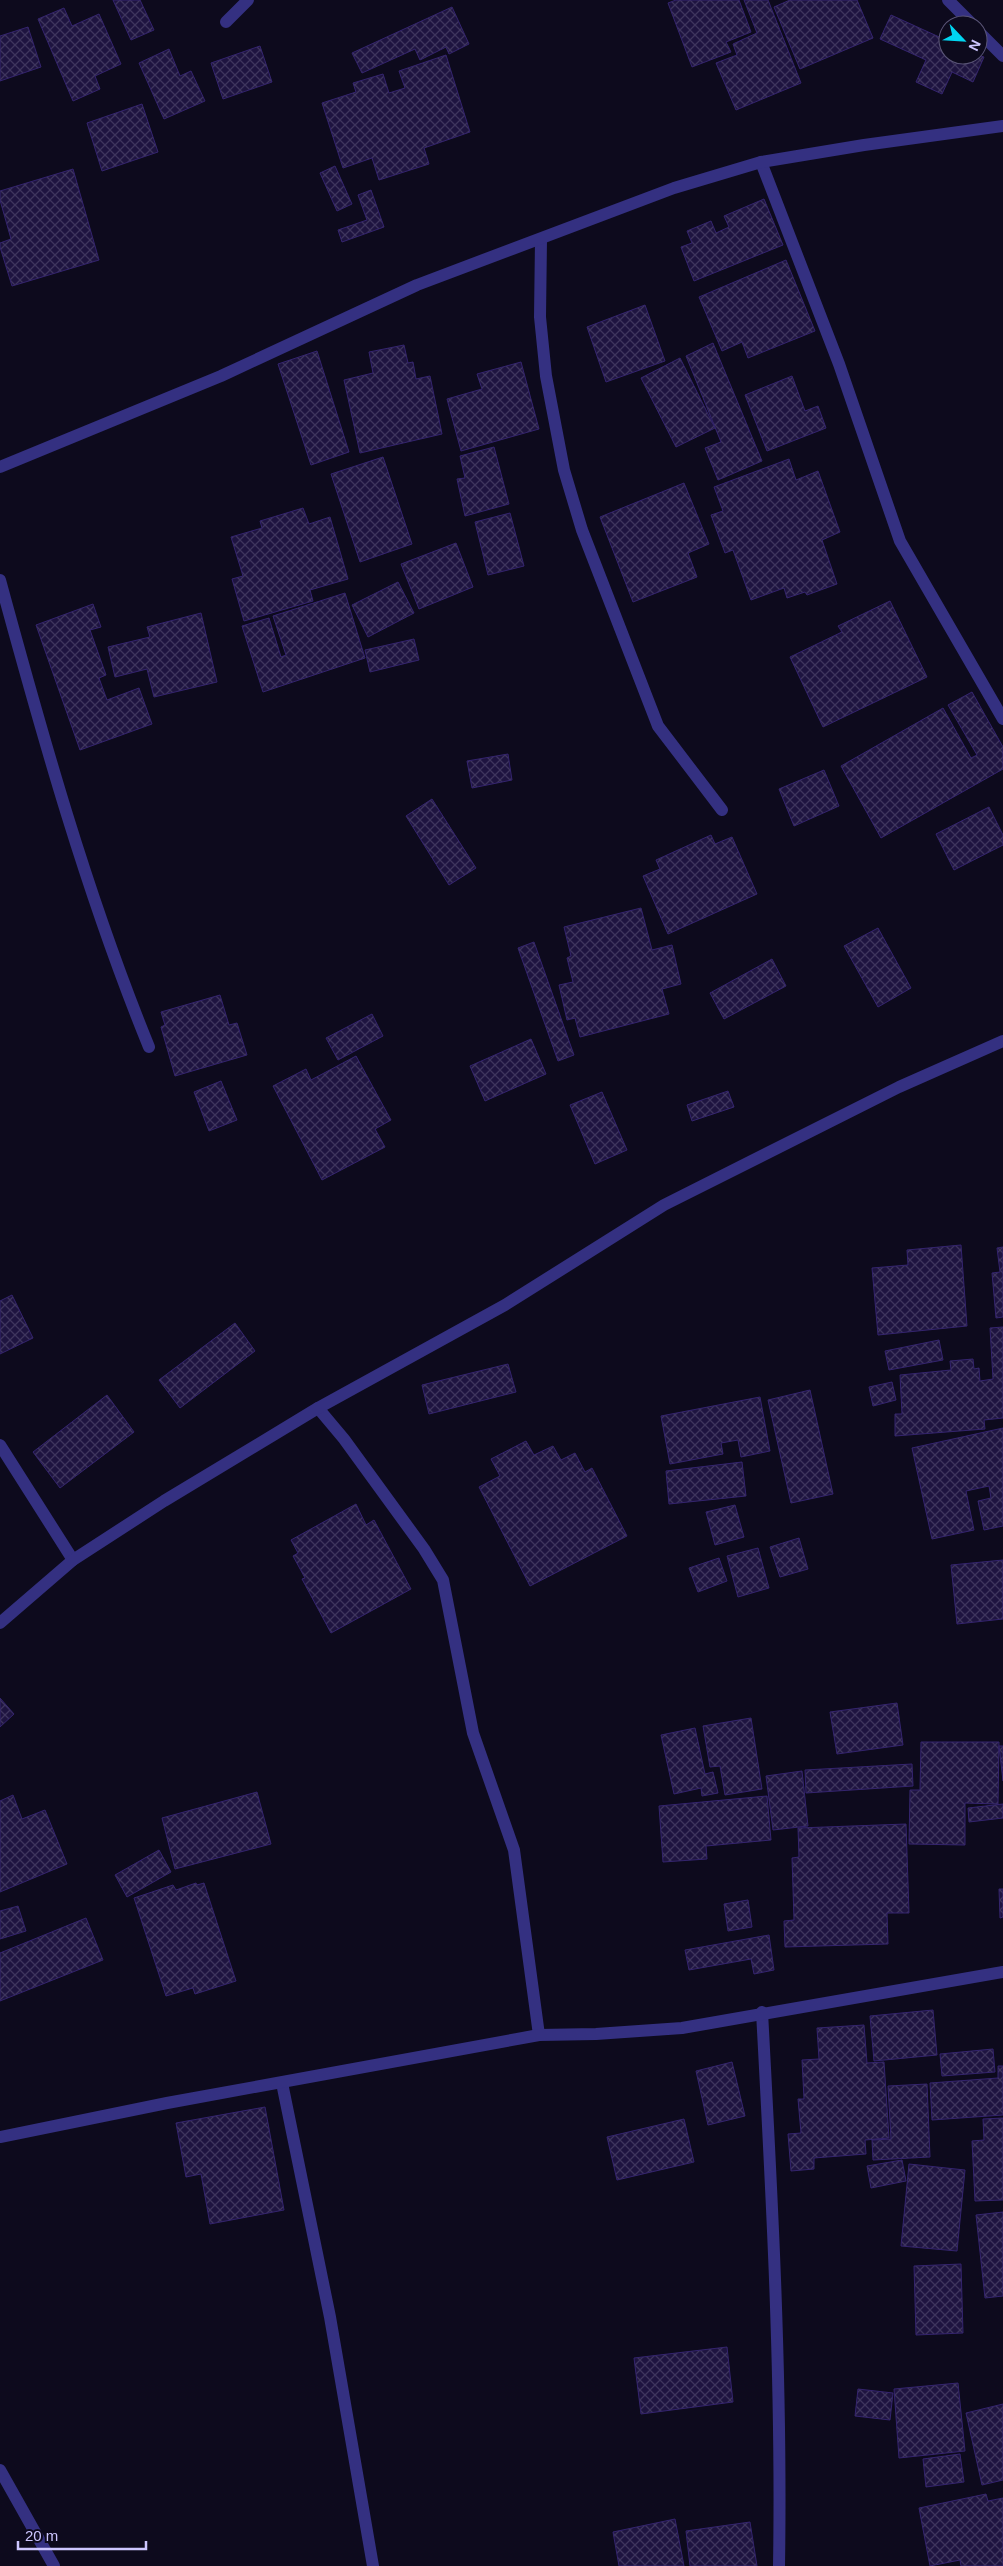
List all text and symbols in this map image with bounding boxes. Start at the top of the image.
north arrow [938,15,988,65]
text: N [965,38,984,53]
scale bar [18,2518,145,2550]
text: 20 m [25,2527,58,2544]

